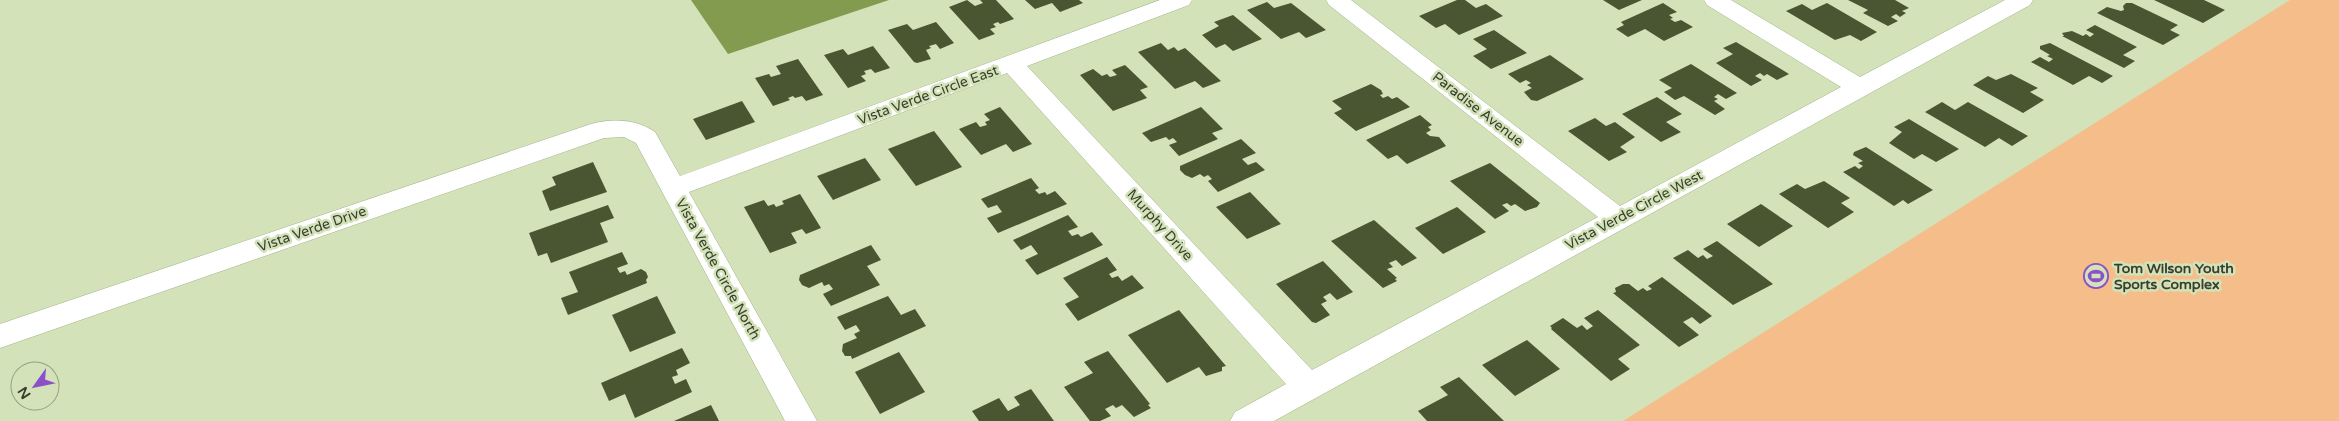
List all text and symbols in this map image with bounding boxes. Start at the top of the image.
street label: Vista Verde Circle East [855,61,1001,128]
street label: Paradise Avenue [1429,68,1527,150]
street label: Vista Verde Circle West [1562,166,1706,254]
street label: Murphy Drive [1124,186,1197,264]
street label: Vista Verde Circle North [672,195,764,343]
street label: Vista Verde Drive [256,202,368,256]
place label: Tom Wilson Youth Sports Complex [2113,260,2234,293]
sports icon: Tom Wilson Youth Sports Complex [2083,263,2109,289]
north arrow [10,361,60,411]
text: N [14,383,35,402]

